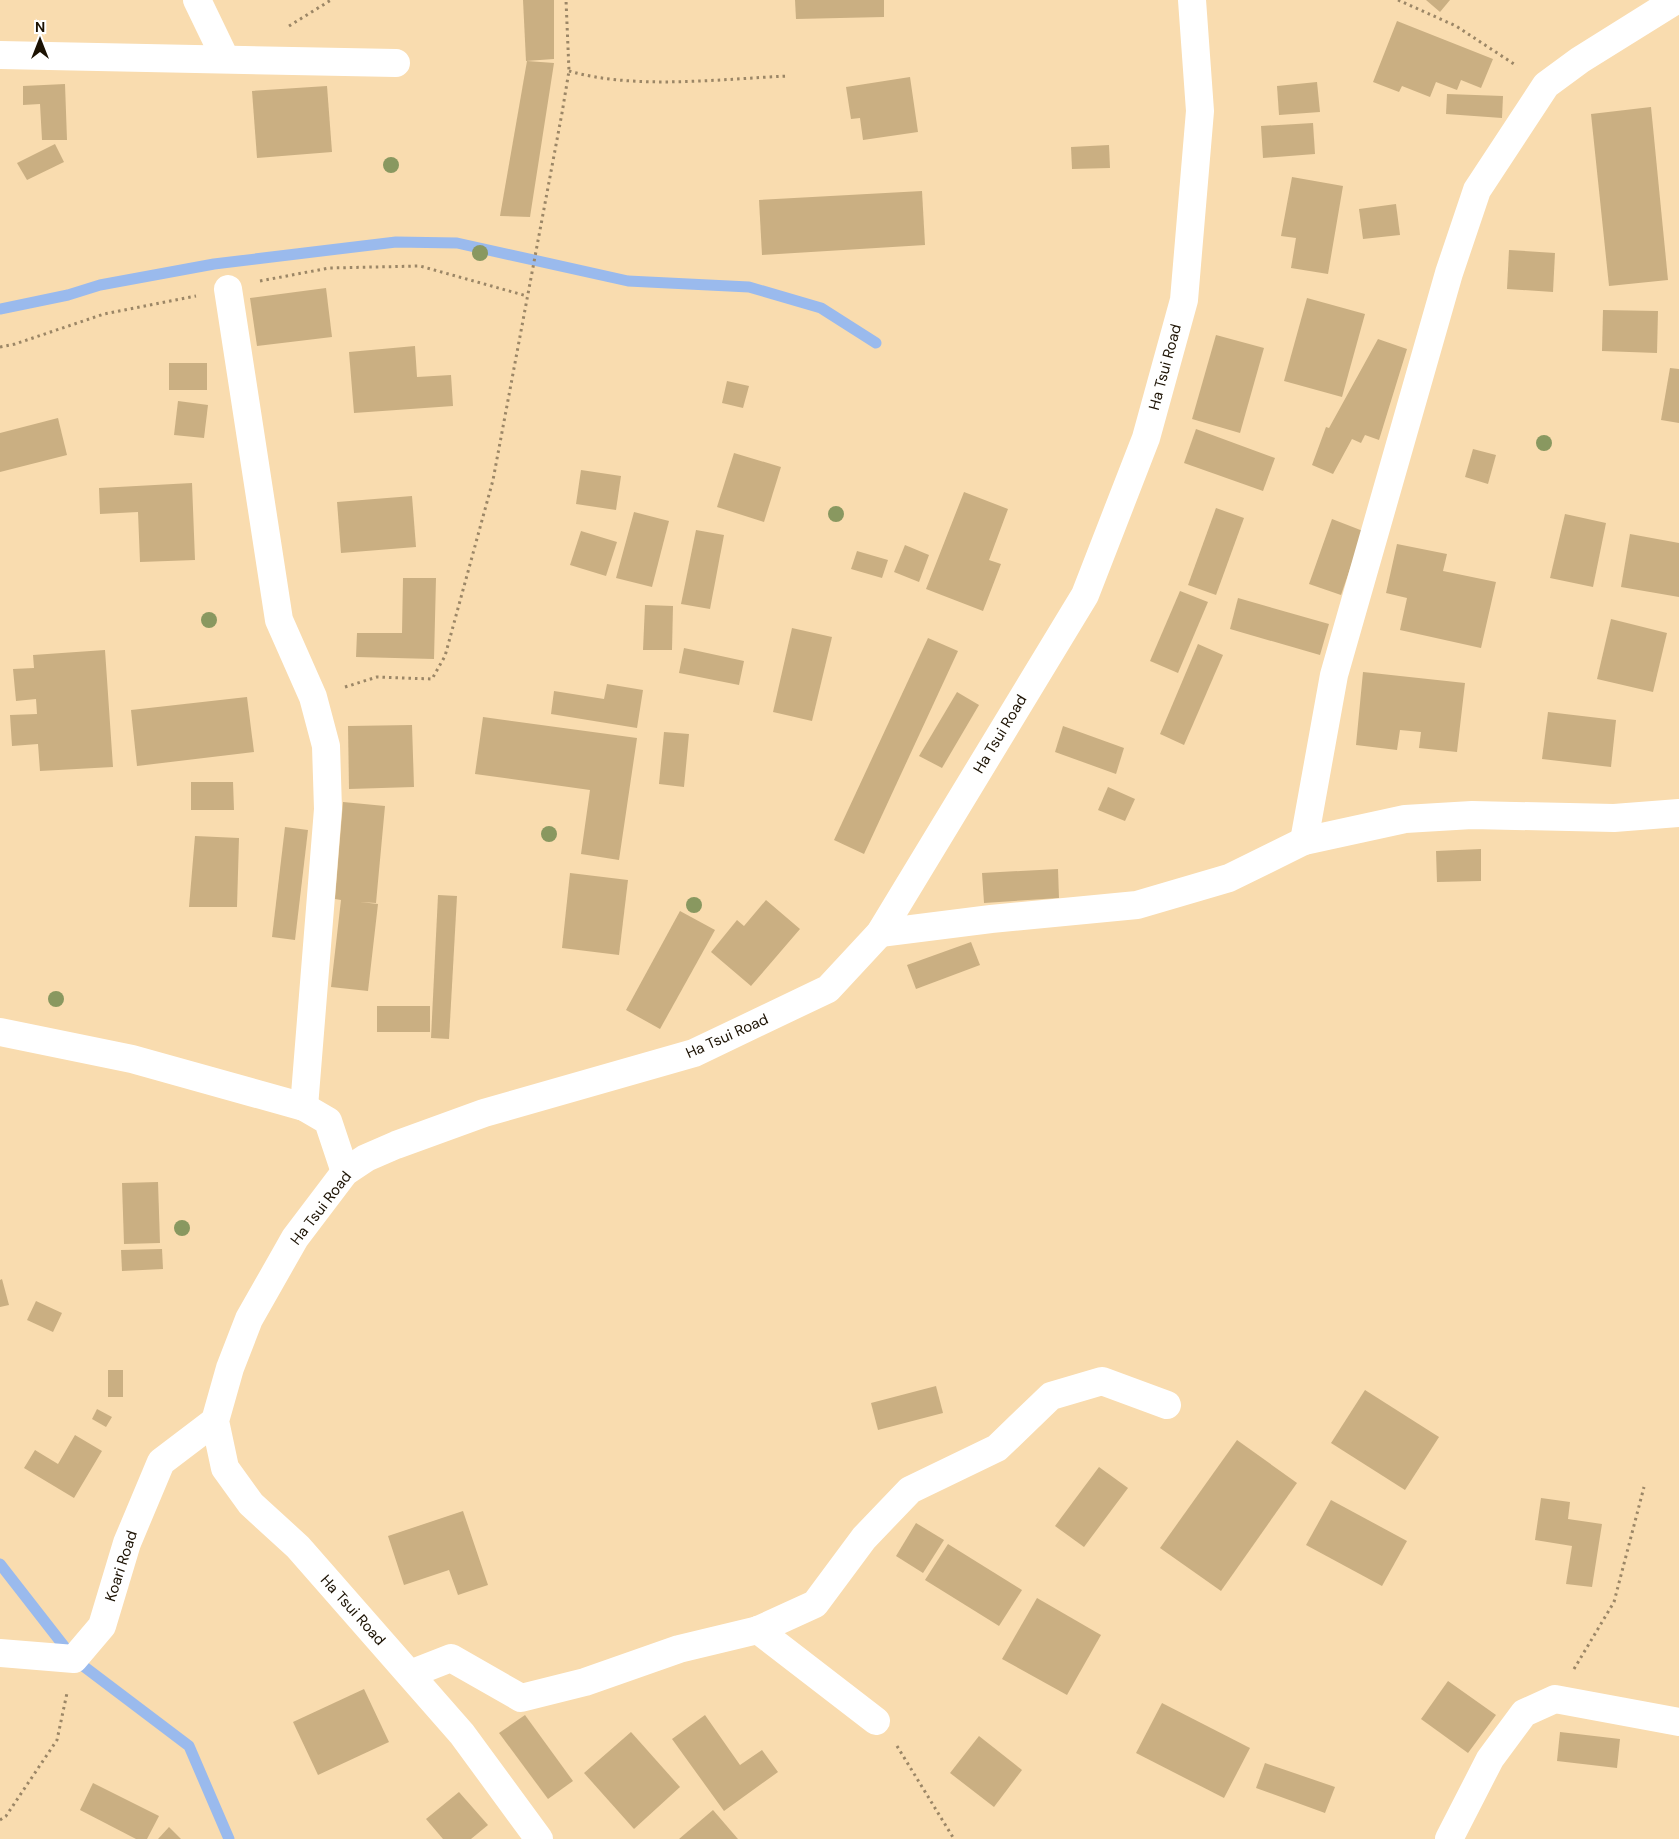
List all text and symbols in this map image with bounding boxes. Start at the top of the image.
north arrow [15,15,65,65]
text: N [35,18,45,36]
street label: Ha Tsui Road [1144,322,1186,412]
street label: Ha Tsui Road [969,691,1031,777]
street label: Ha Tsui Road [683,1009,771,1063]
street label: Ha Tsui Road [286,1167,356,1249]
street label: Koari Road [100,1528,142,1604]
street label: Ha Tsui Road [316,1570,390,1650]

